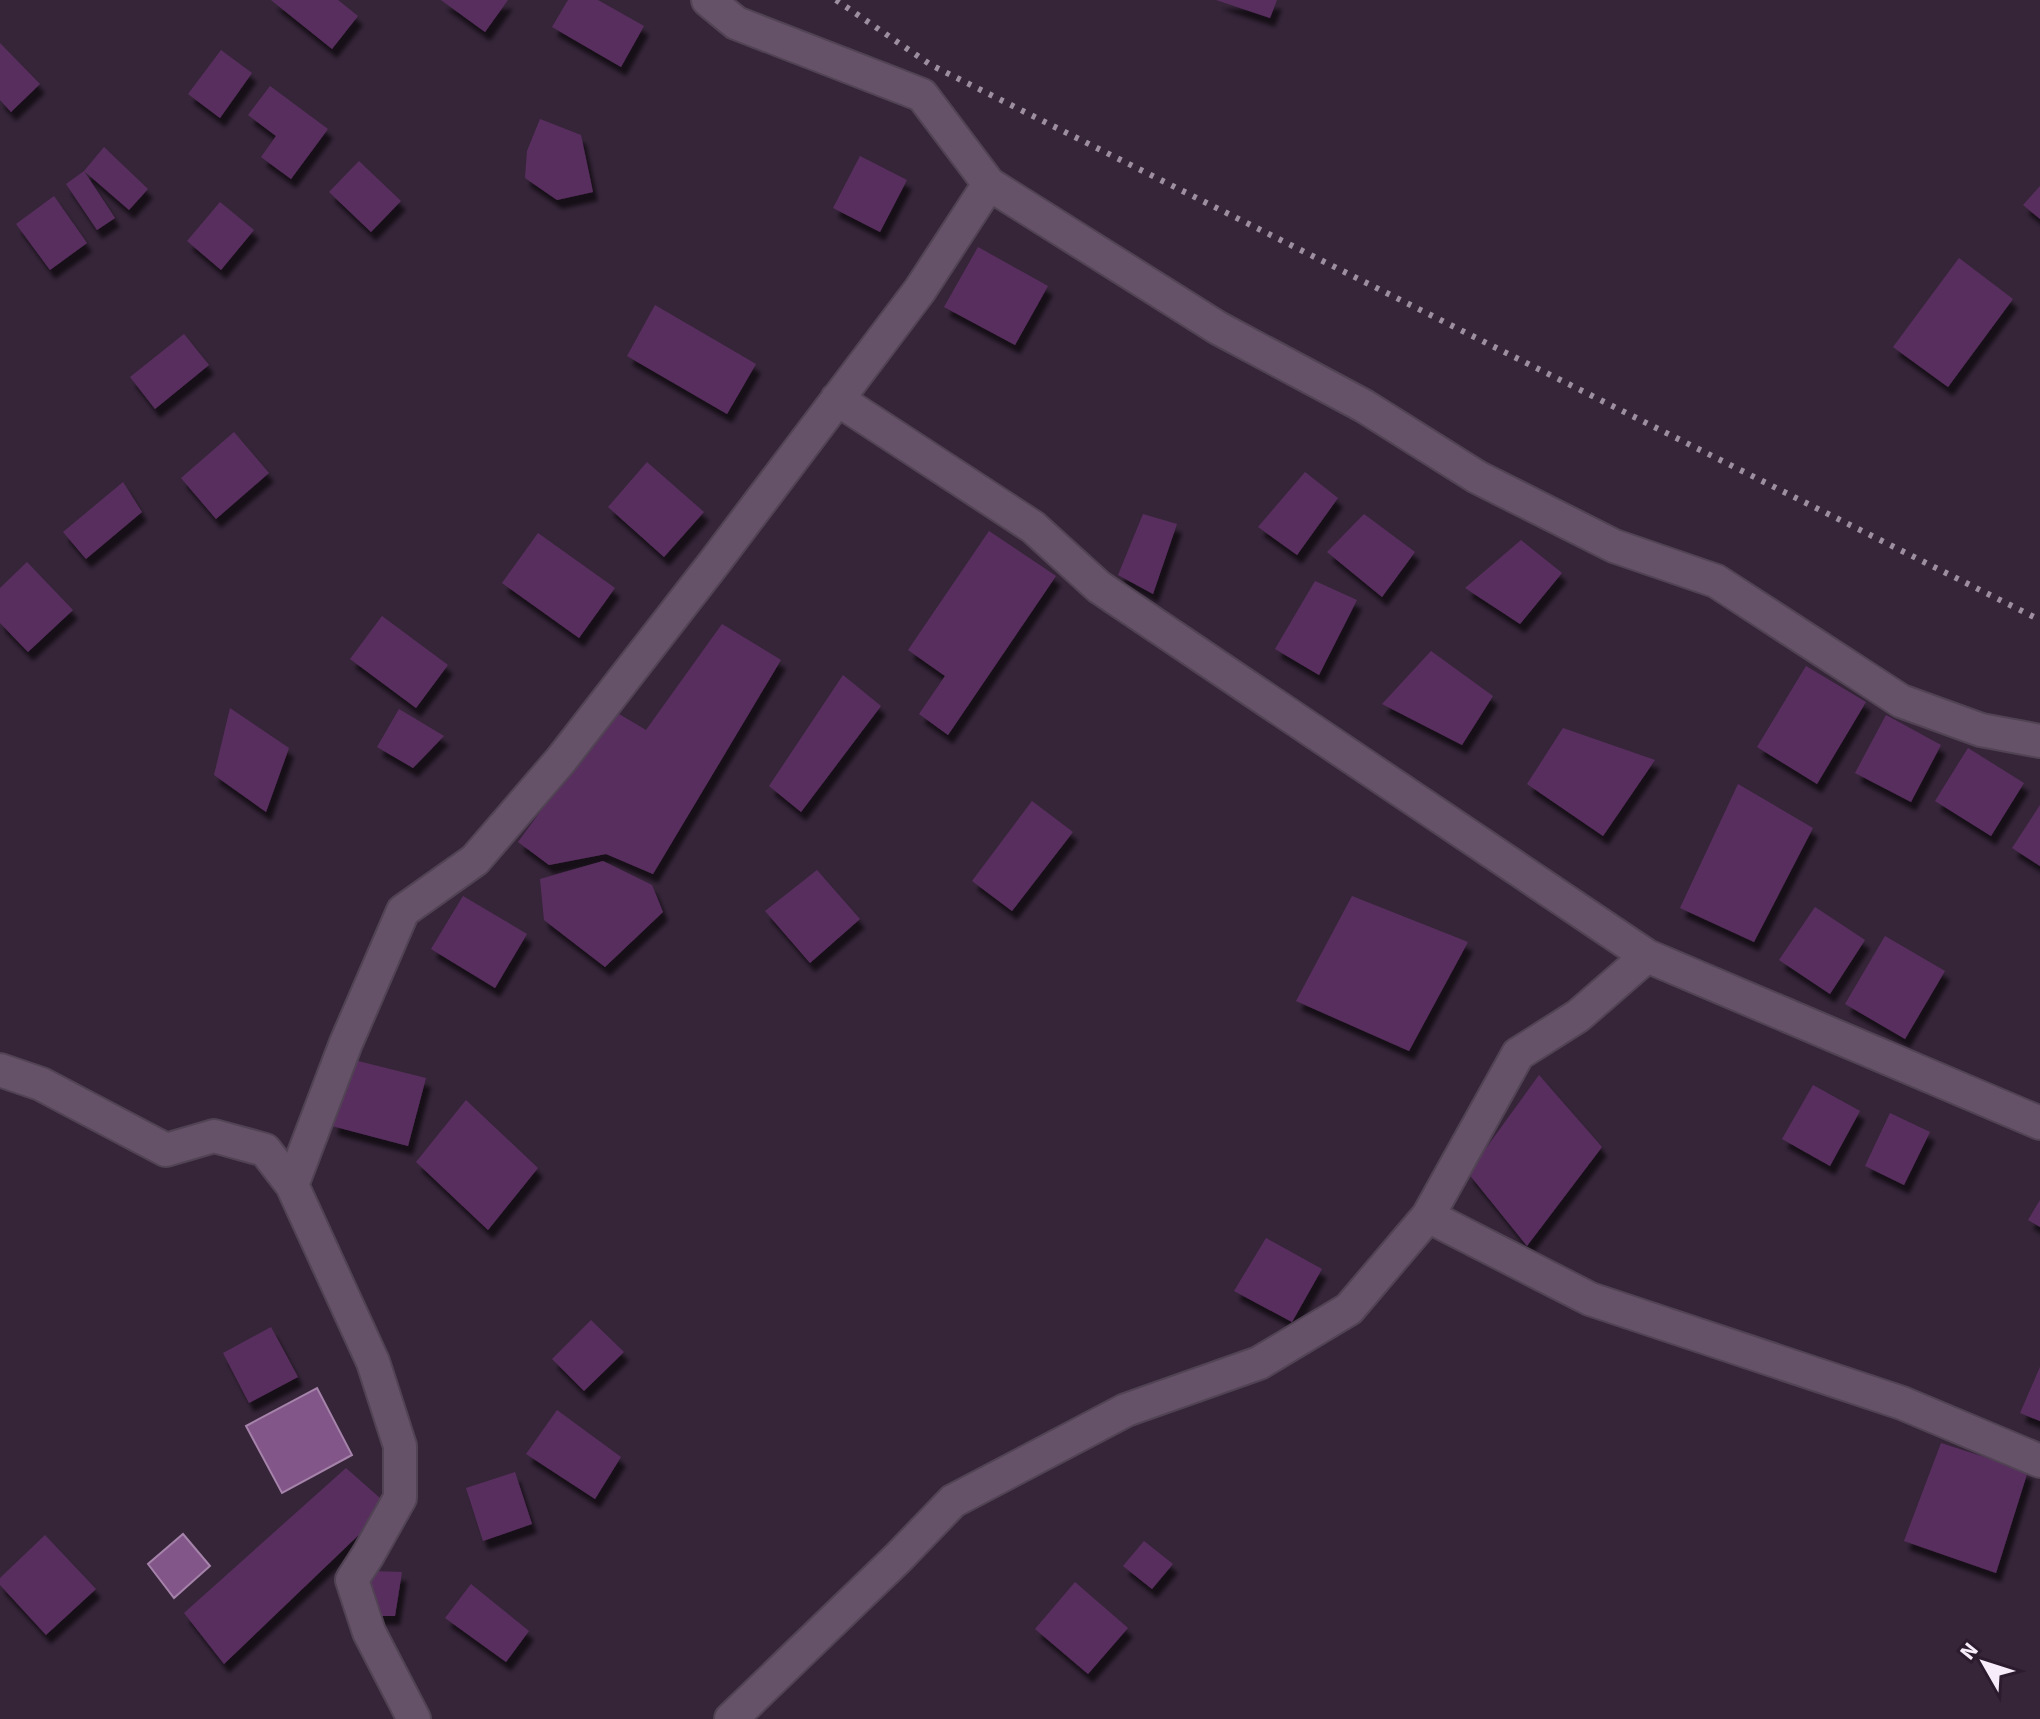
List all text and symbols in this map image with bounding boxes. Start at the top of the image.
north arrow [1944,1623,2024,1703]
text: N [1952,1635,1986,1667]

